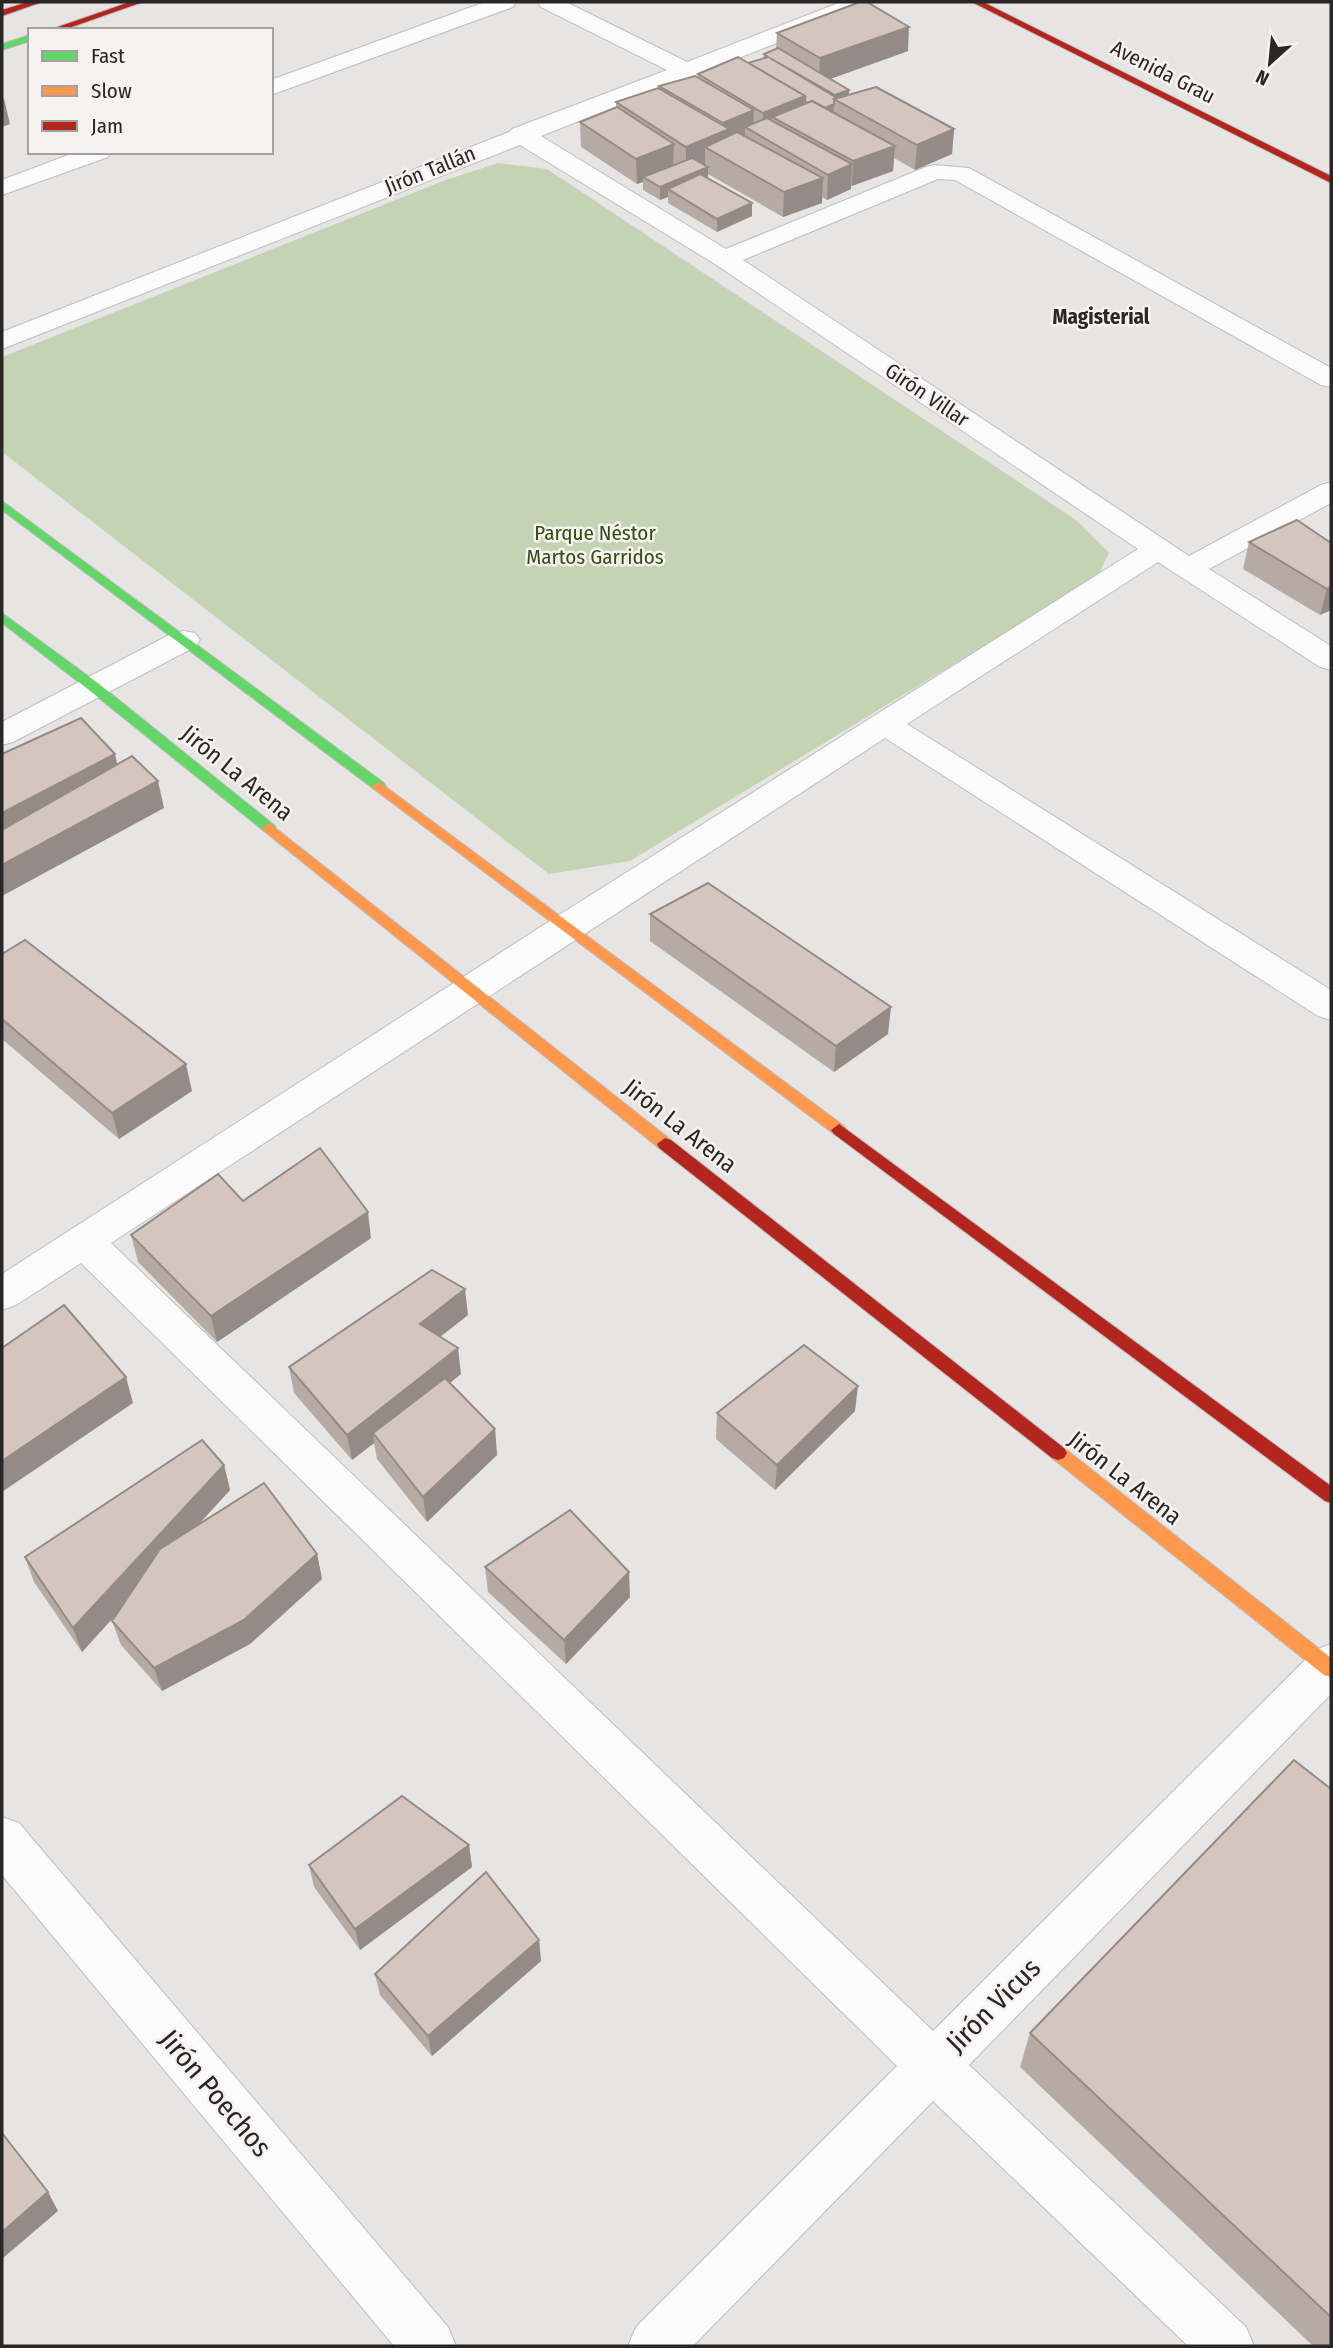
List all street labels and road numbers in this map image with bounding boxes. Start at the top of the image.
street label: Avenida Grau [1107,35,1219,109]
street label: Jirón Tallán [381,140,479,200]
street label: Girón Villar [880,357,974,433]
street label: Jirón La Arena [175,719,299,827]
street label: Jirón La Arena [618,1073,742,1179]
street label: Jirón La Arena [1063,1425,1187,1531]
street label: Jirón Vicus [939,1951,1047,2059]
street label: Jirón Poechos [153,2023,278,2164]

